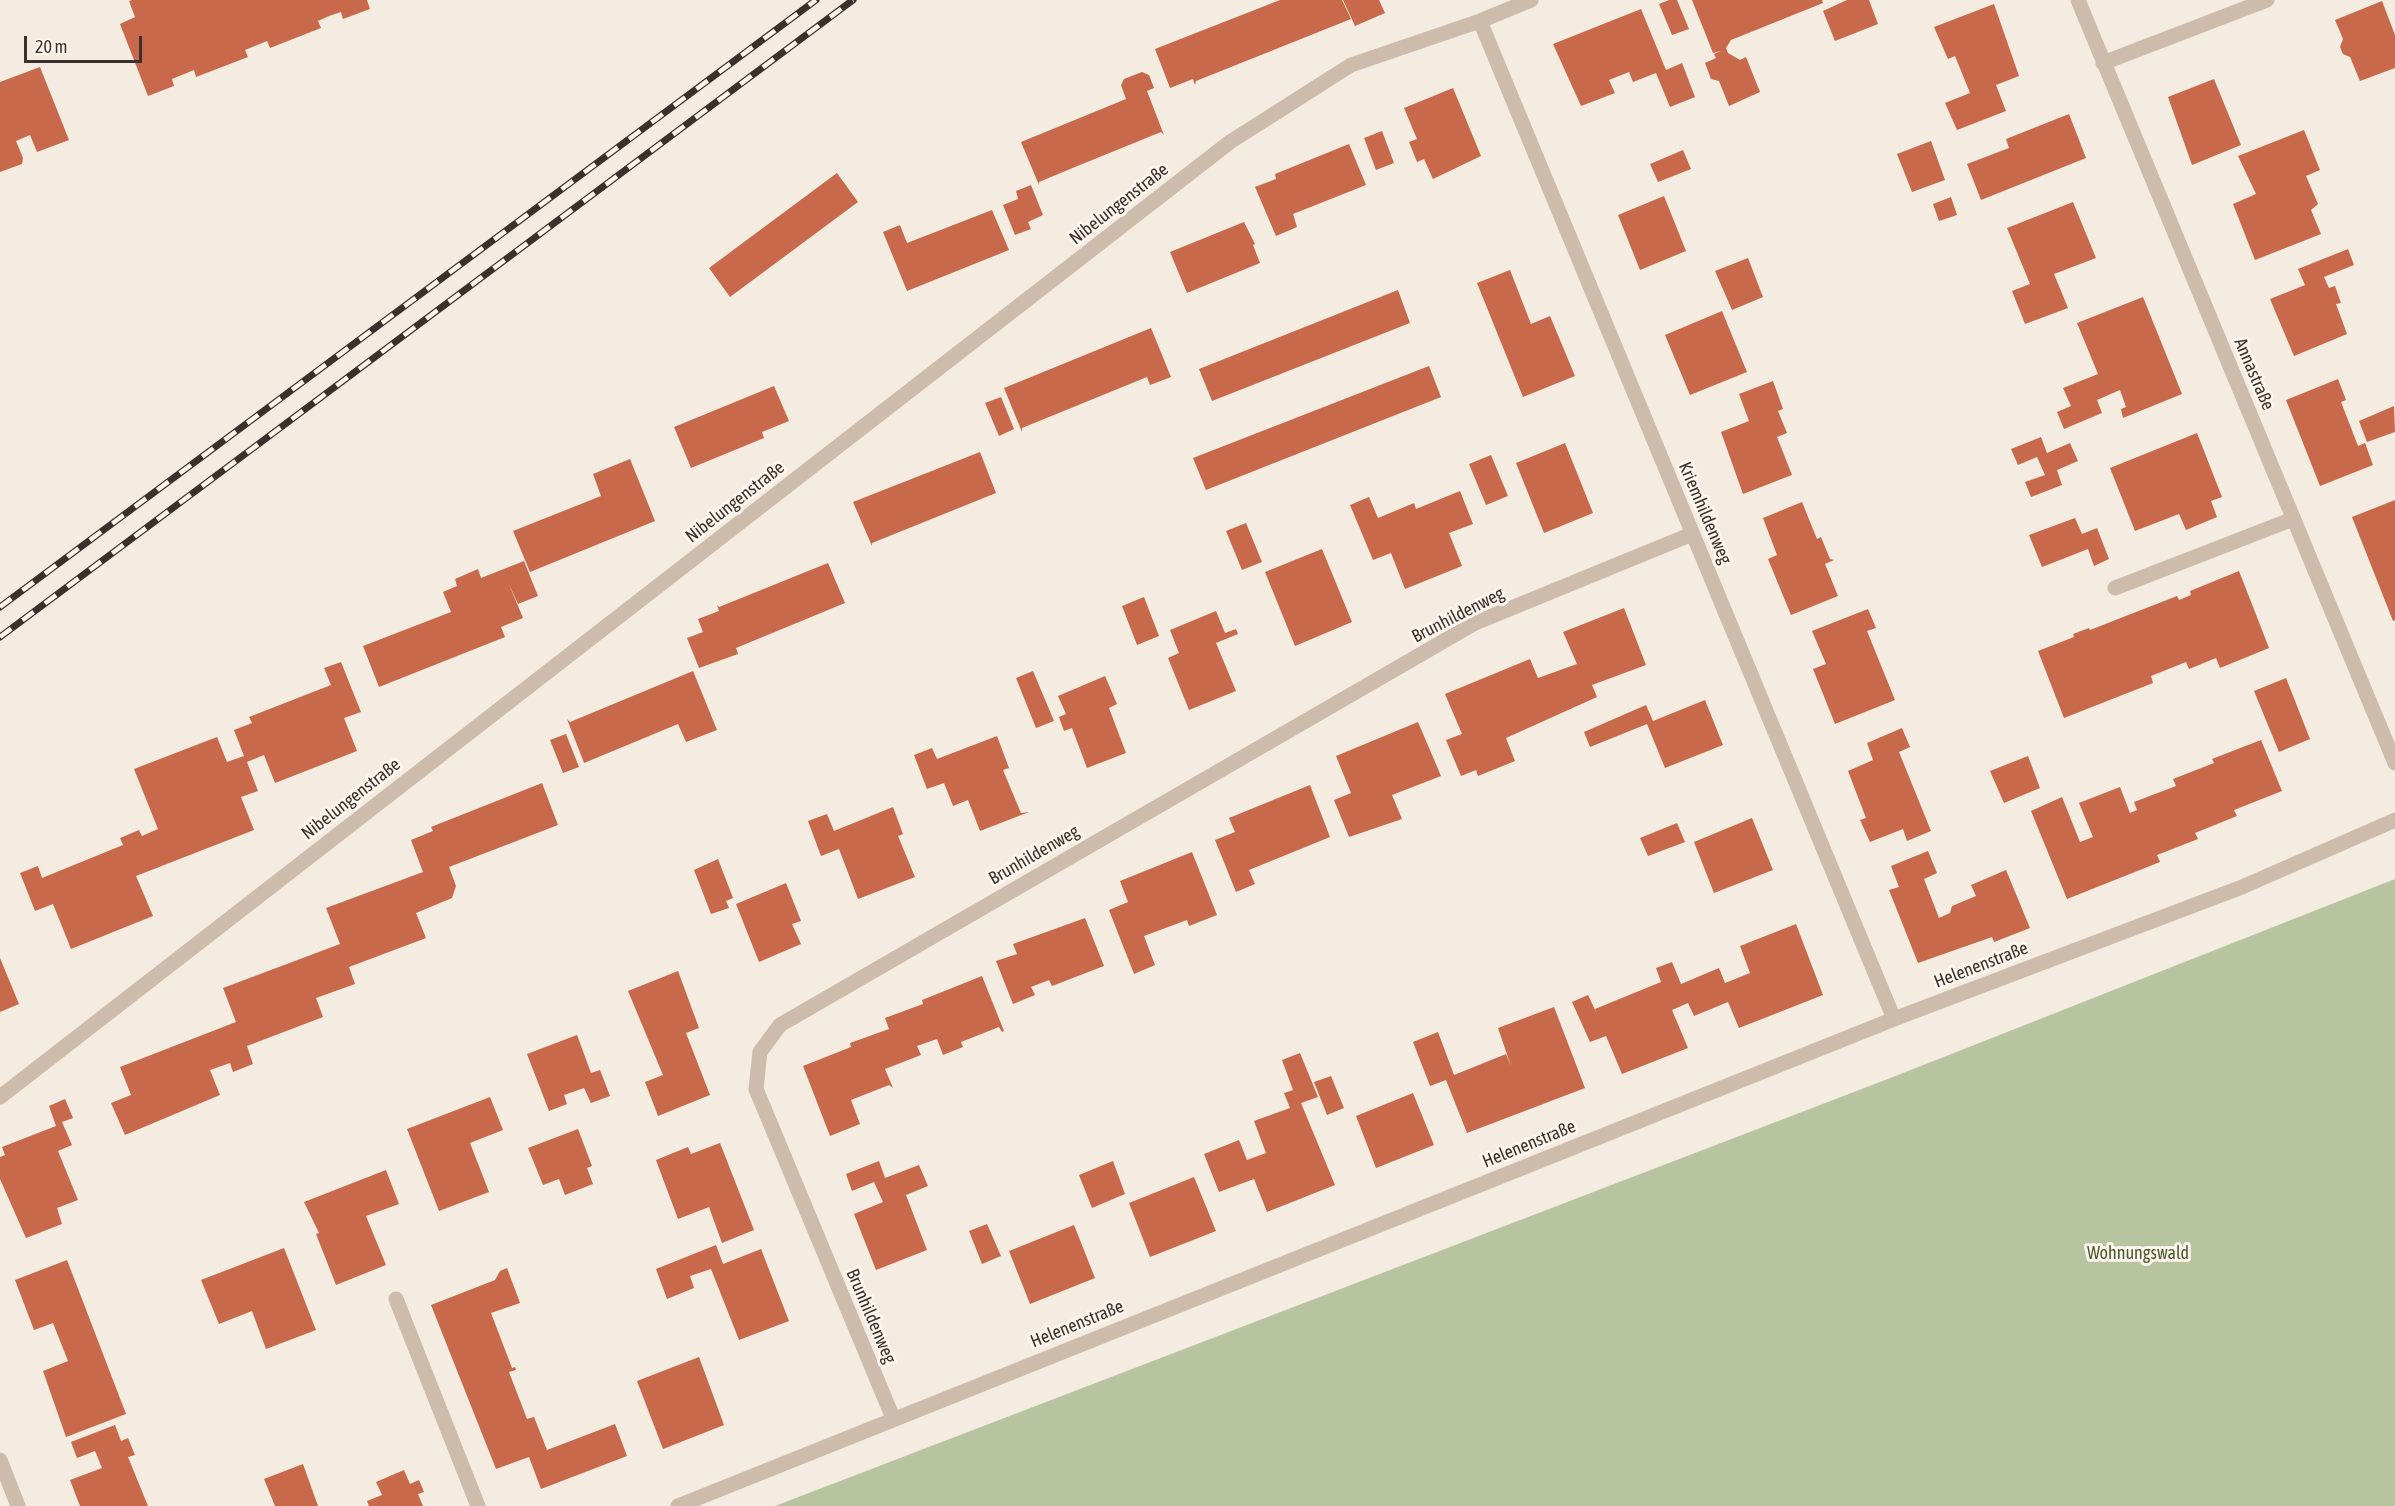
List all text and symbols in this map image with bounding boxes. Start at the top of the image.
scale bar [27,24,146,62]
text: 20 m [35,36,67,57]
street label: Nibelungenstraße [1065,159,1173,249]
street label: Annastraße [2229,335,2279,413]
street label: Nibelungenstraße [681,457,789,547]
street label: Kriemhildenweg [1674,459,1736,567]
street label: Brunhildenweg [1408,583,1508,647]
street label: Nibelungenstraße [297,754,405,844]
street label: Brunhildenweg [985,820,1083,890]
street label: Helenenstraße [1931,937,2031,993]
street label: Helenenstraße [1479,1116,1579,1172]
park label: Wohnungswald [2087,1242,2189,1264]
street label: Brunhildenweg [841,1265,901,1367]
street label: Helenenstraße [1027,1296,1127,1352]

